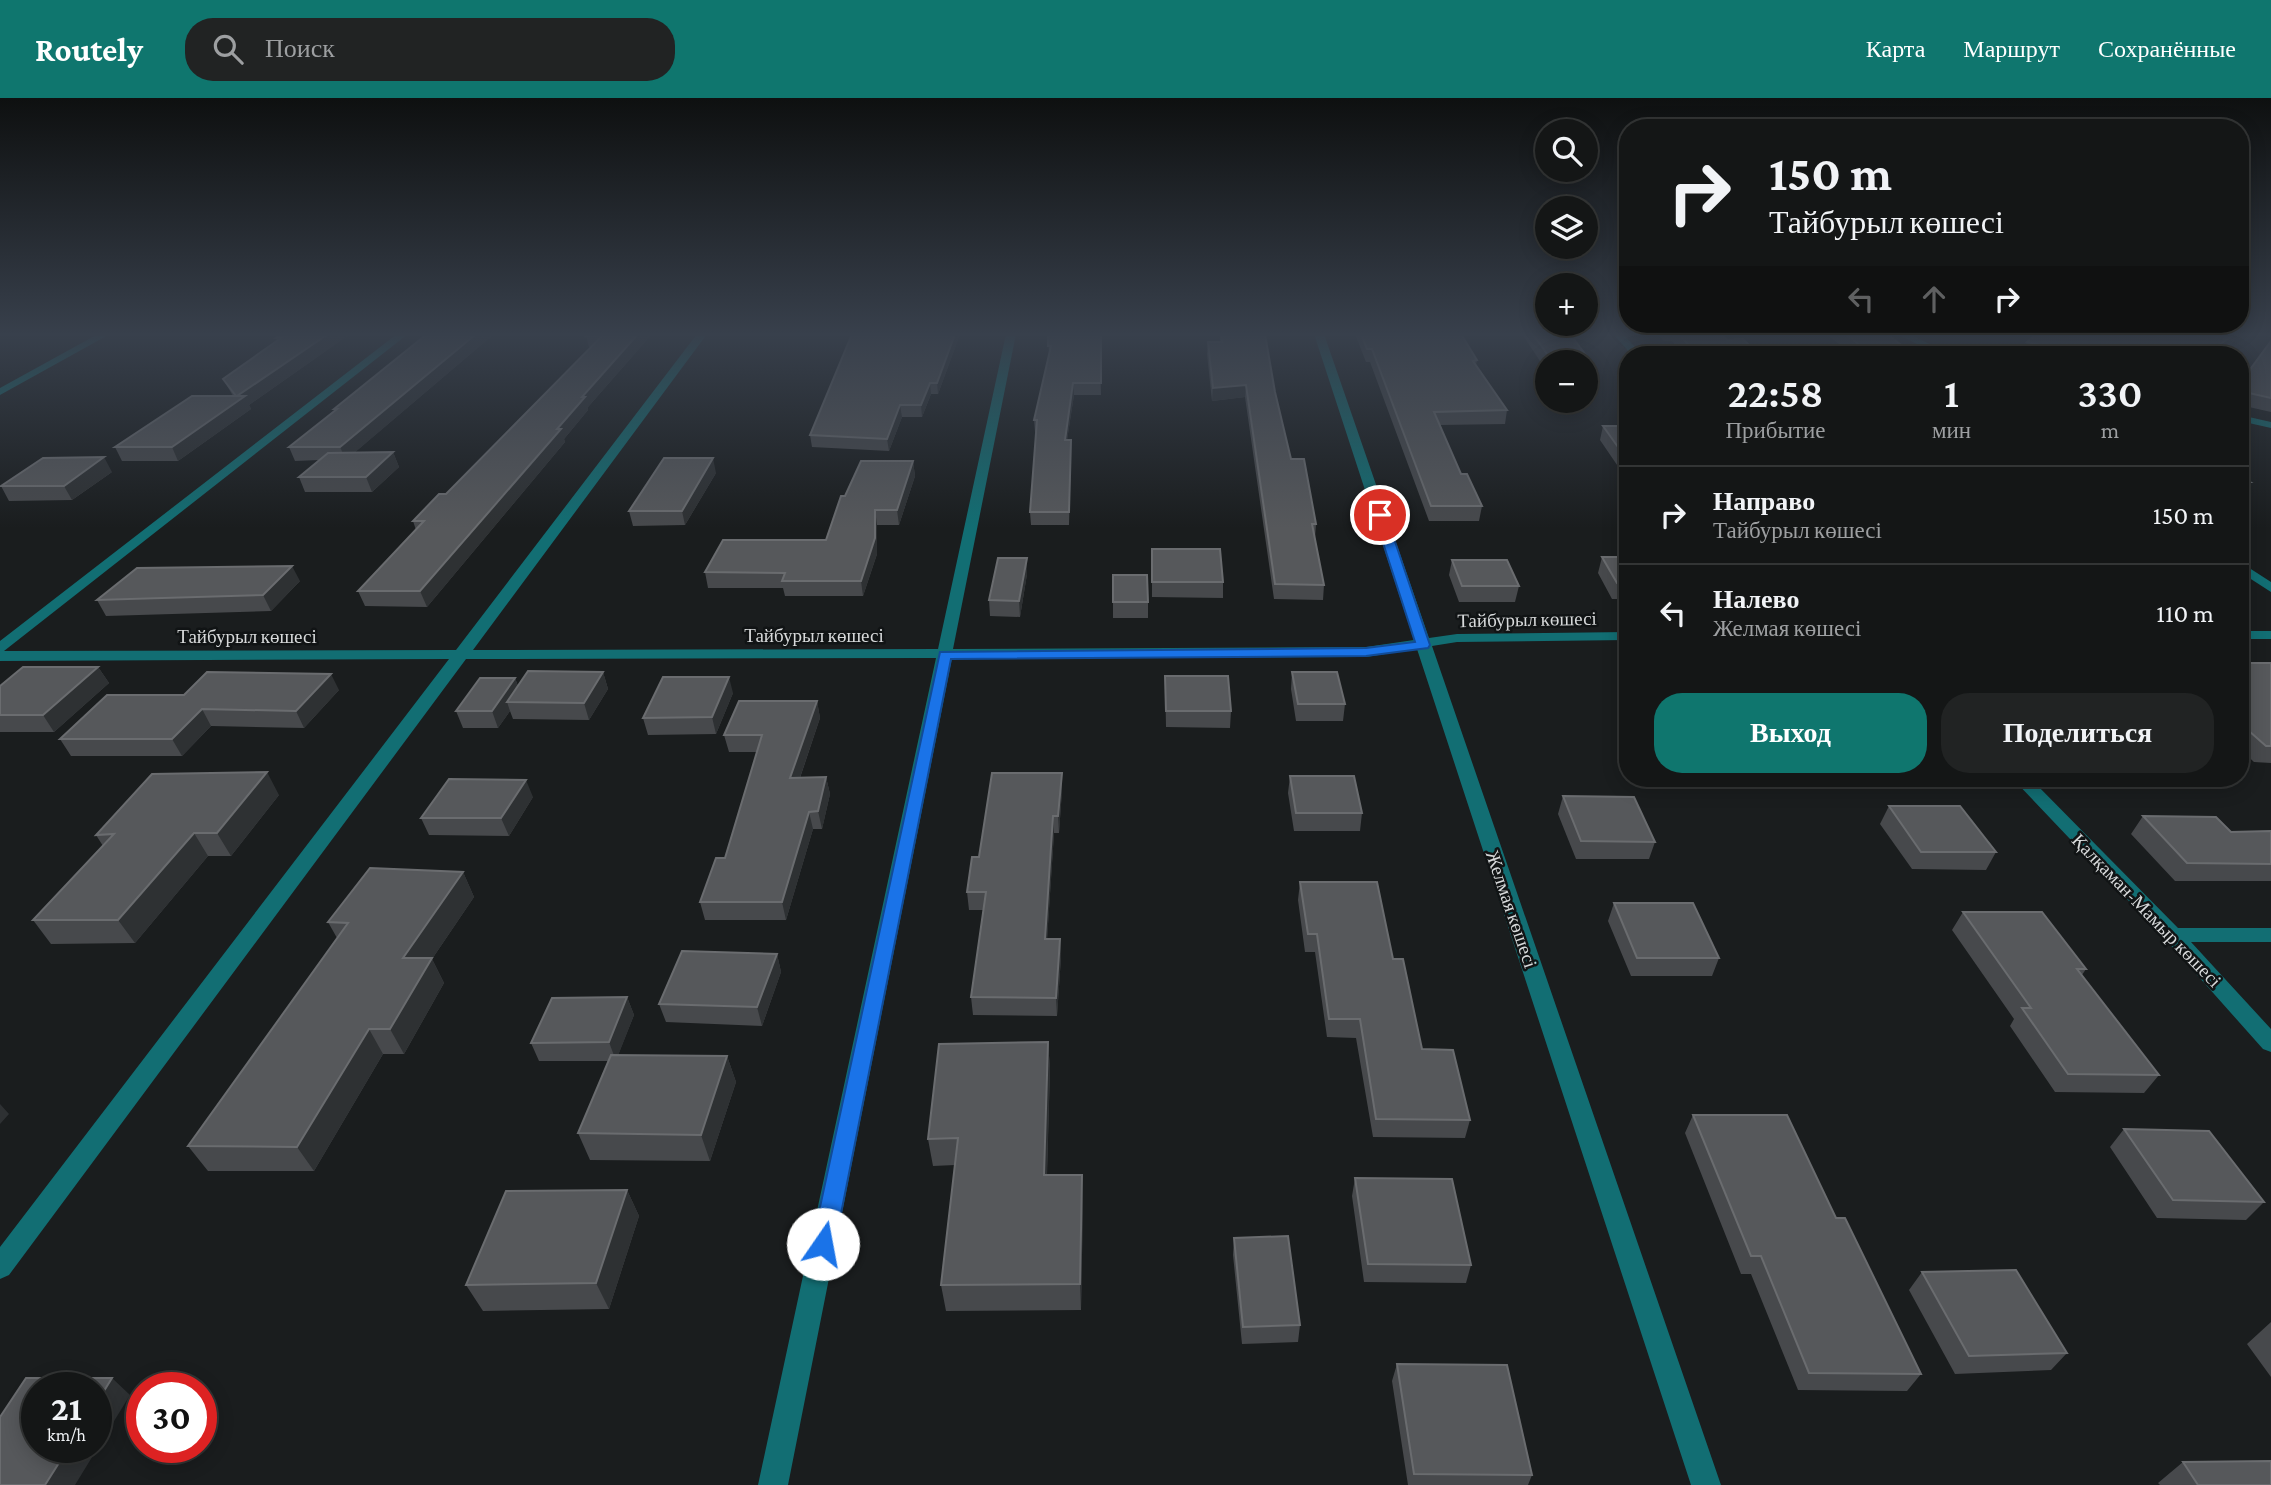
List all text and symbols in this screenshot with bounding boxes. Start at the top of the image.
search box [185,18,675,81]
icon: search [209,30,247,68]
text: Routely [35,31,143,68]
text: Поиск [265,34,335,63]
text: Карта [1866,35,1925,62]
text: Маршрут [1963,35,2060,62]
text: Сохранённые [2098,35,2236,62]
map controls [1535,119,1598,413]
button: search [1535,119,1598,182]
text: 150 m [1769,146,1892,201]
icon: right [1654,147,1745,238]
button: layers [1535,196,1598,259]
text: Тайбурыл көшесі [1769,204,2004,240]
button: + [1535,273,1598,336]
icon: left [1842,280,1880,318]
icon: ahead [1915,280,1953,318]
icon: right [1988,280,2026,318]
button: − [1535,350,1598,413]
text: 22:58 [1727,369,1824,416]
text: 1 [1944,369,1959,416]
text: 330 [2078,369,2143,416]
text: Прибытие [1725,417,1826,443]
text: мин [1932,417,1971,443]
text: m [2101,417,2119,443]
pin [1350,485,1410,545]
text: Направо [1713,487,1815,516]
icon: arrive [1361,496,1399,534]
icon: right [1654,496,1692,534]
text: 150 m [2153,501,2214,530]
text: Тайбурыл көшесі [1713,517,1882,543]
text: Налево [1713,585,1799,614]
icon: left [1654,594,1692,632]
text: 110 m [2156,599,2214,628]
street label: Тайбурыл көшесі [1457,608,1597,631]
text: Желмая көшесі [1713,615,1861,641]
street label: Тайбурыл көшесі [744,625,884,646]
street label: Тайбурыл көшесі [177,626,317,647]
button: Выход [1654,693,1927,773]
button: Поделиться [1941,693,2214,773]
street label: Қалқаман-Мамыр көшесі [2068,829,2225,991]
street label: Желмая көшесі [1482,848,1541,971]
position arrow [786,1207,860,1281]
speed limit sign: 30 [126,1372,217,1463]
text: 21 [51,1389,82,1428]
text: km/h [47,1425,86,1445]

